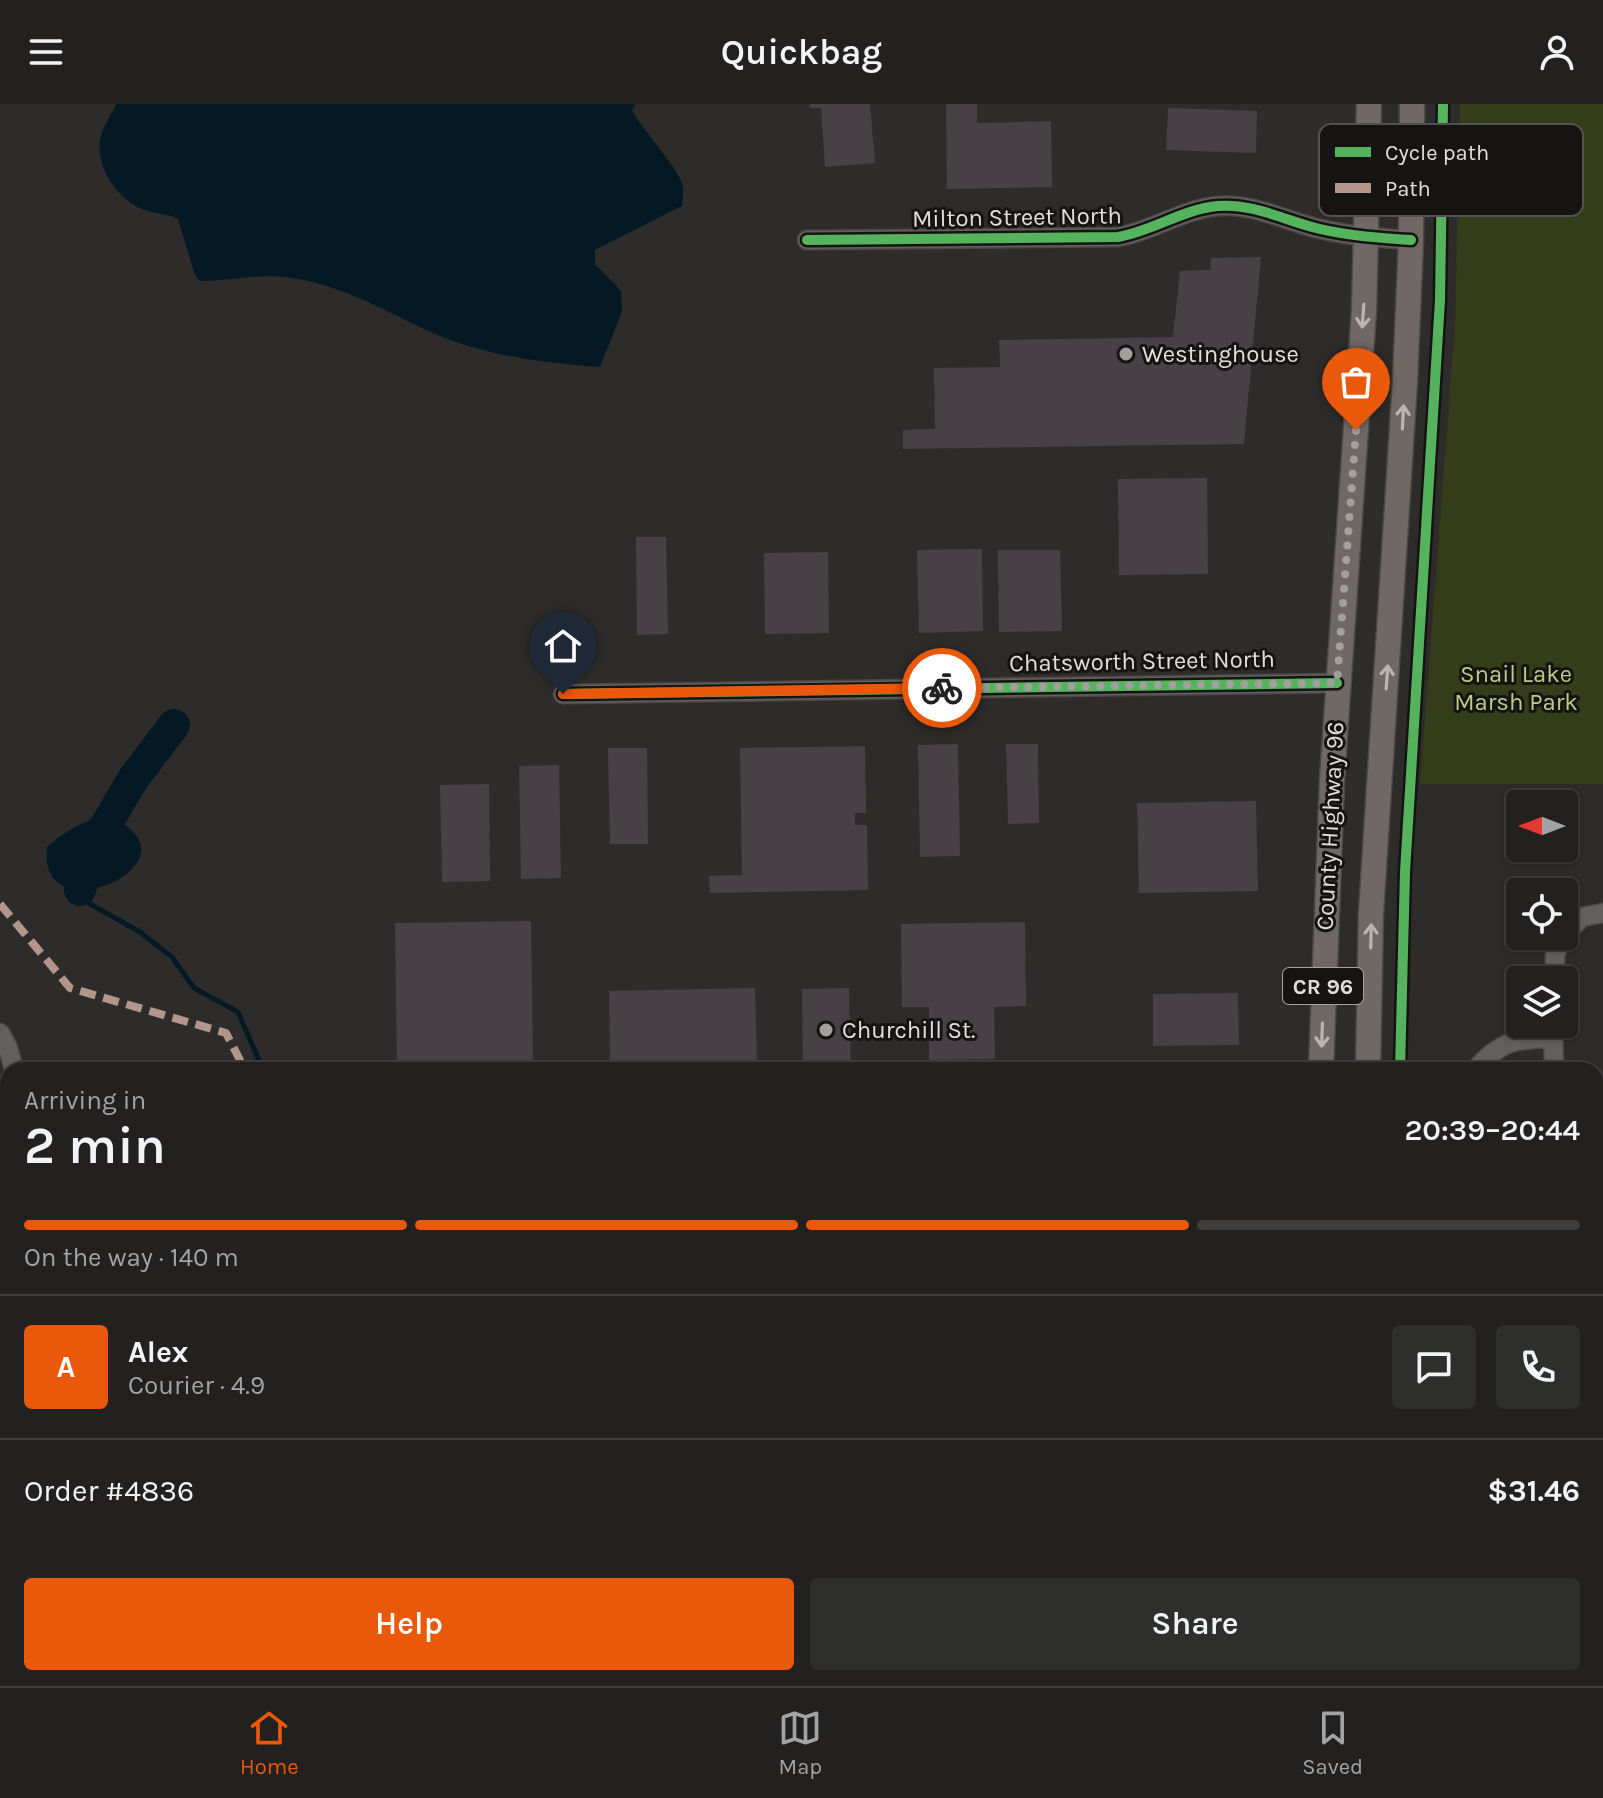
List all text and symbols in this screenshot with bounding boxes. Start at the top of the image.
icon: menu [24,30,68,74]
icon: person [1535,30,1579,74]
text: Quickbag [721,31,882,73]
legend [1319,124,1583,216]
text: Cycle path [1385,140,1489,166]
text: Path [1385,176,1431,202]
street label: Milton Street North [912,201,1122,233]
one-way arrow [1356,302,1371,329]
place label: Westinghouse [1142,340,1299,368]
marker: Westinghouse [1117,345,1135,363]
pin [1322,348,1390,430]
icon: bag [1334,360,1378,404]
one-way arrow [1396,404,1411,431]
pin [529,612,597,694]
icon: home [541,624,585,668]
street label: Chatsworth Street North [1009,645,1275,677]
courier [902,648,982,728]
park label: Snail Lake Marsh Park [1454,660,1578,716]
one-way arrow [1380,664,1395,690]
icon: bike [920,666,964,710]
street label: County Highway 96 [1311,721,1349,931]
north arrow [1506,790,1578,862]
map controls [1506,790,1578,1038]
button: locate [1506,878,1578,950]
one-way arrow [1363,923,1379,950]
button: layers [1506,966,1578,1038]
road number: CR 96 [1283,968,1363,1004]
place label: Churchill St. [842,1016,975,1044]
marker: Churchill St. [817,1021,835,1039]
one-way arrow [1314,1021,1329,1048]
text: Arriving in [24,1085,146,1116]
text: 20:39–20:44 [1404,1112,1580,1148]
text: 2 min [24,1115,166,1176]
text: On the way · 140 m [24,1242,239,1273]
button: chat [1392,1325,1476,1409]
button: phone [1496,1325,1580,1409]
text: Alex [128,1334,188,1370]
text: A [57,1349,75,1385]
text: Courier · 4.9 [128,1370,265,1401]
text: Order #4836 [24,1473,194,1509]
text: $31.46 [1487,1473,1580,1509]
button: Help [24,1578,794,1670]
button: Share [810,1578,1580,1670]
tab: Home [240,1706,299,1780]
tab: Map [778,1706,822,1780]
tab: Saved [1302,1706,1363,1780]

